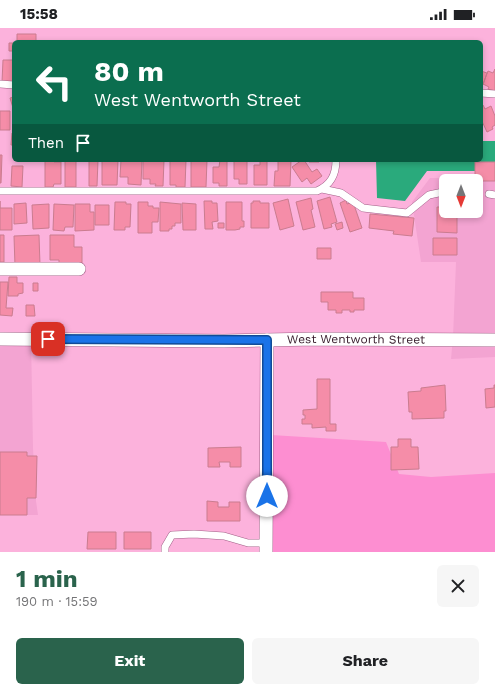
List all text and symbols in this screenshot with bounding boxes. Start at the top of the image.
text: 15:58 [20,5,58,23]
text: 80 m [94,55,164,88]
icon: left [28,56,80,108]
text: West Wentworth Street [94,89,301,110]
icon: arrive [72,132,94,154]
text: Then [28,134,64,152]
north arrow [439,174,483,218]
map controls [439,174,483,218]
pin [31,322,65,356]
icon: arrive [37,328,59,350]
street label: West Wentworth Street [287,332,425,347]
position arrow [246,475,288,517]
text: 1 min [16,565,78,593]
button: close [437,565,479,607]
text: 190 m · 15:59 [16,594,98,609]
button: Exit [16,638,244,684]
button: Share [252,638,479,684]

